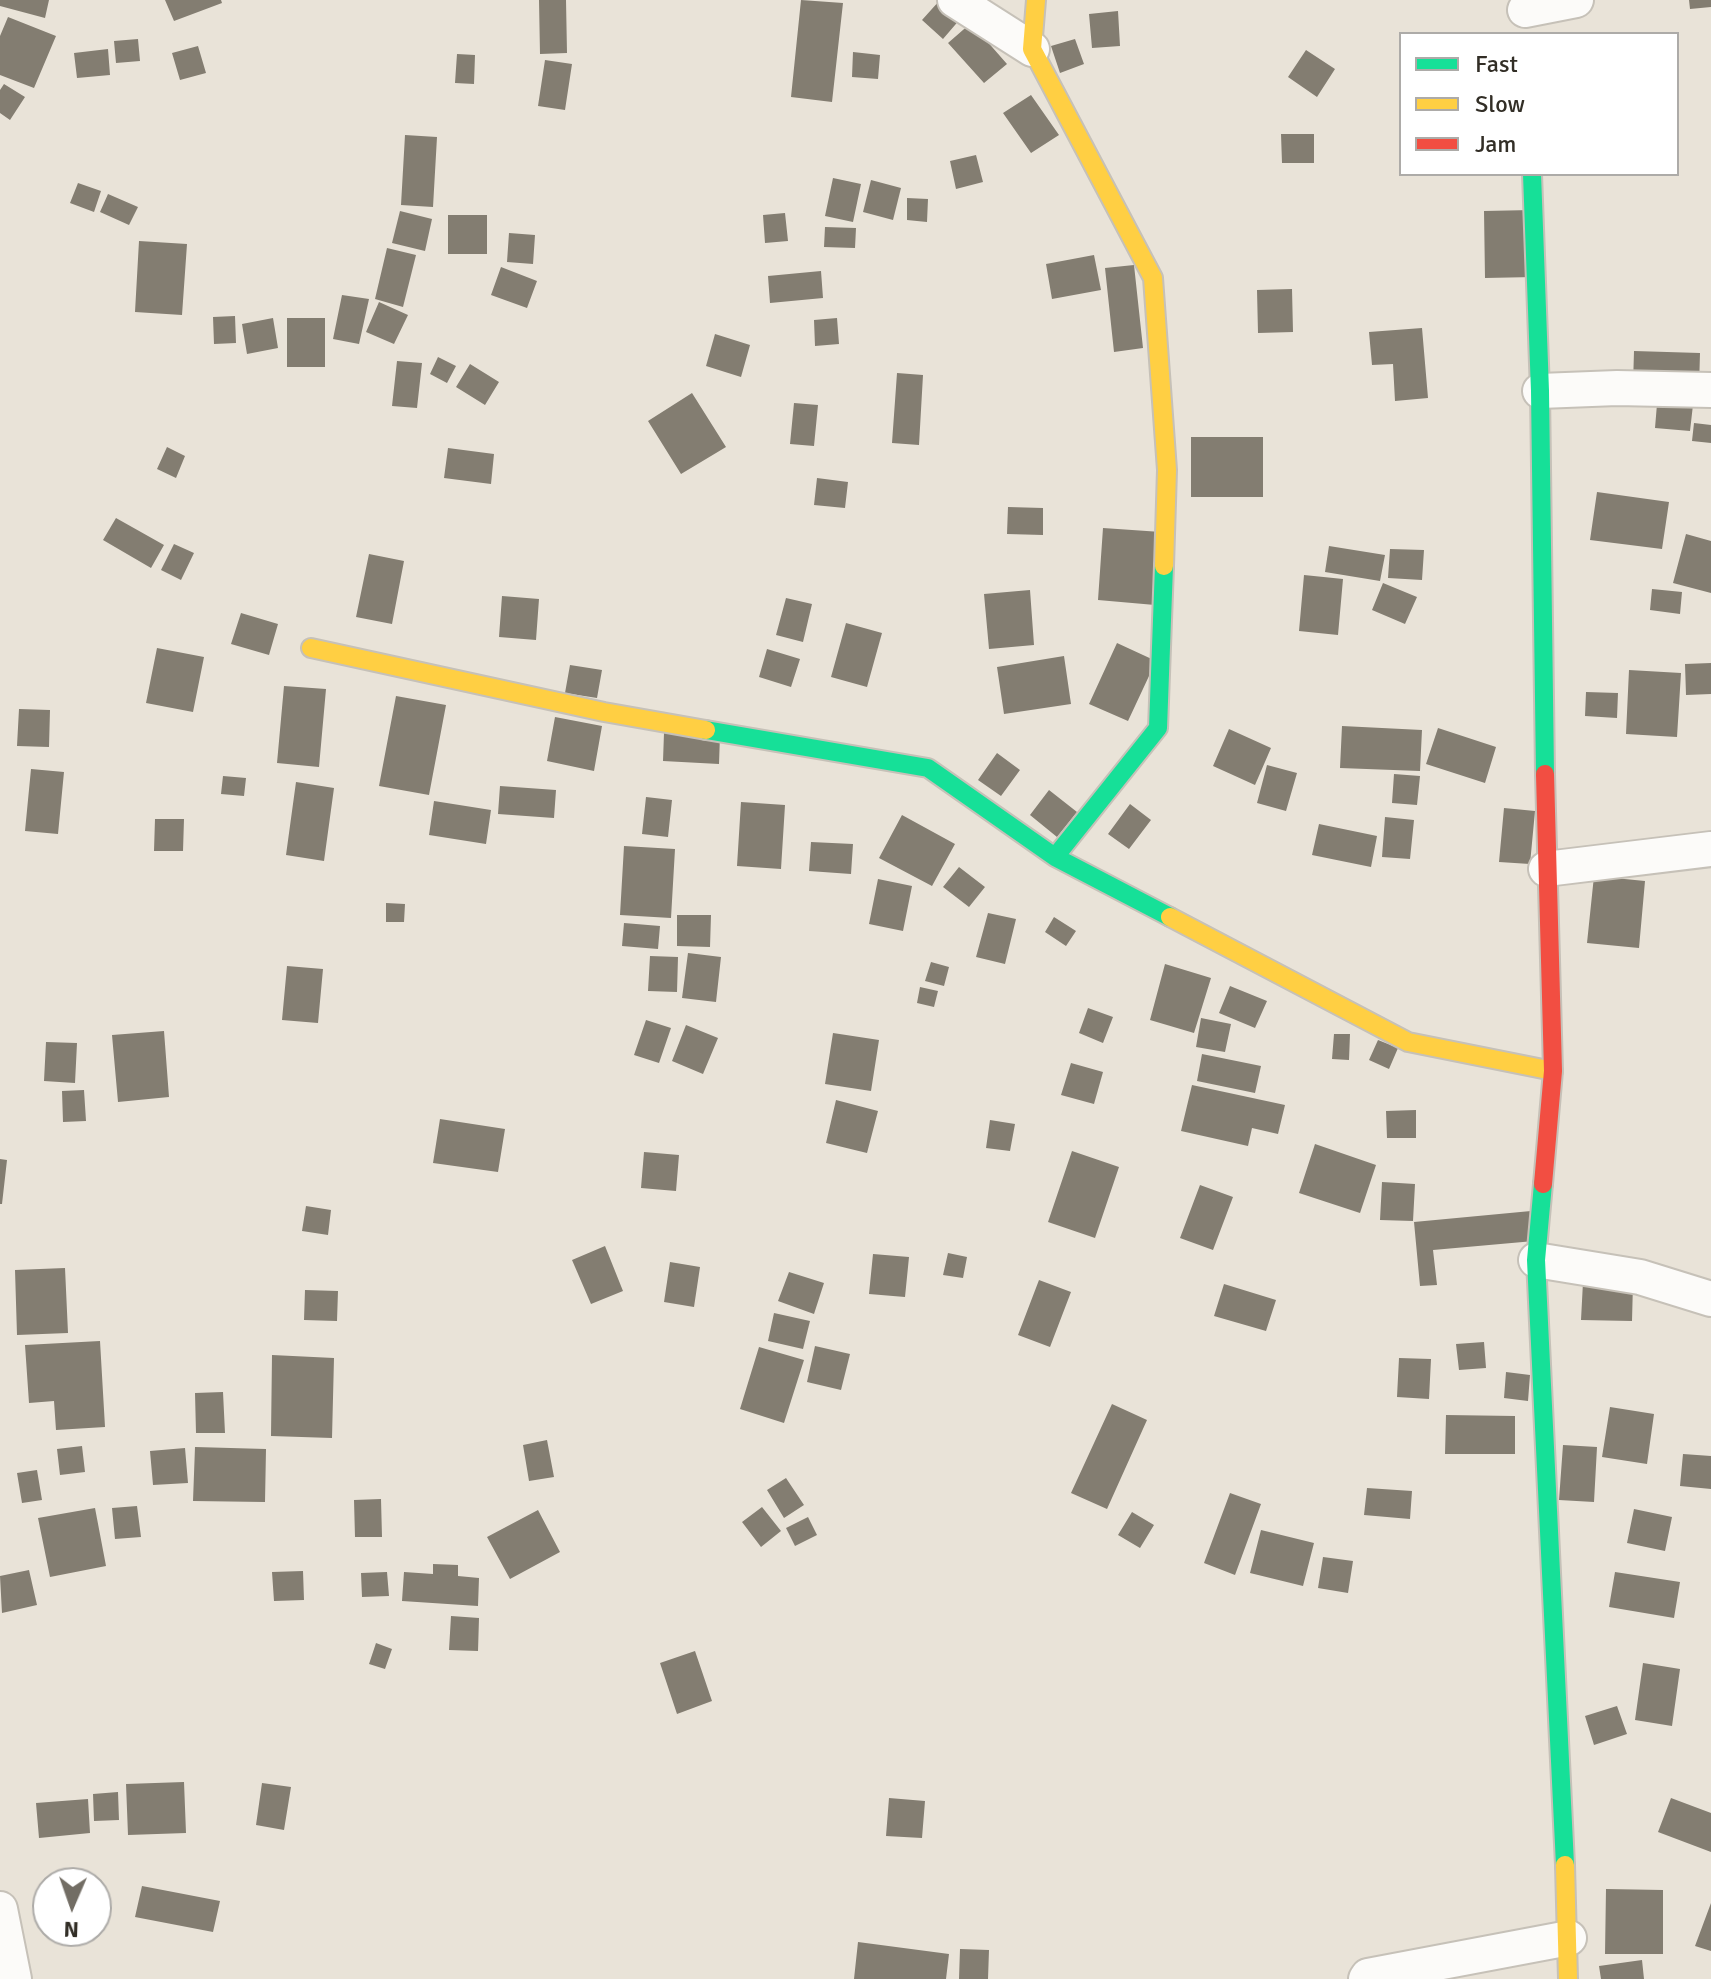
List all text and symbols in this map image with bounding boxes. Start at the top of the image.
legend [1399,32,1679,176]
text: Fast [1475,49,1518,79]
text: Slow [1475,89,1525,119]
text: Jam [1475,129,1516,159]
north arrow [32,1867,112,1947]
text: N [63,1916,79,1943]

